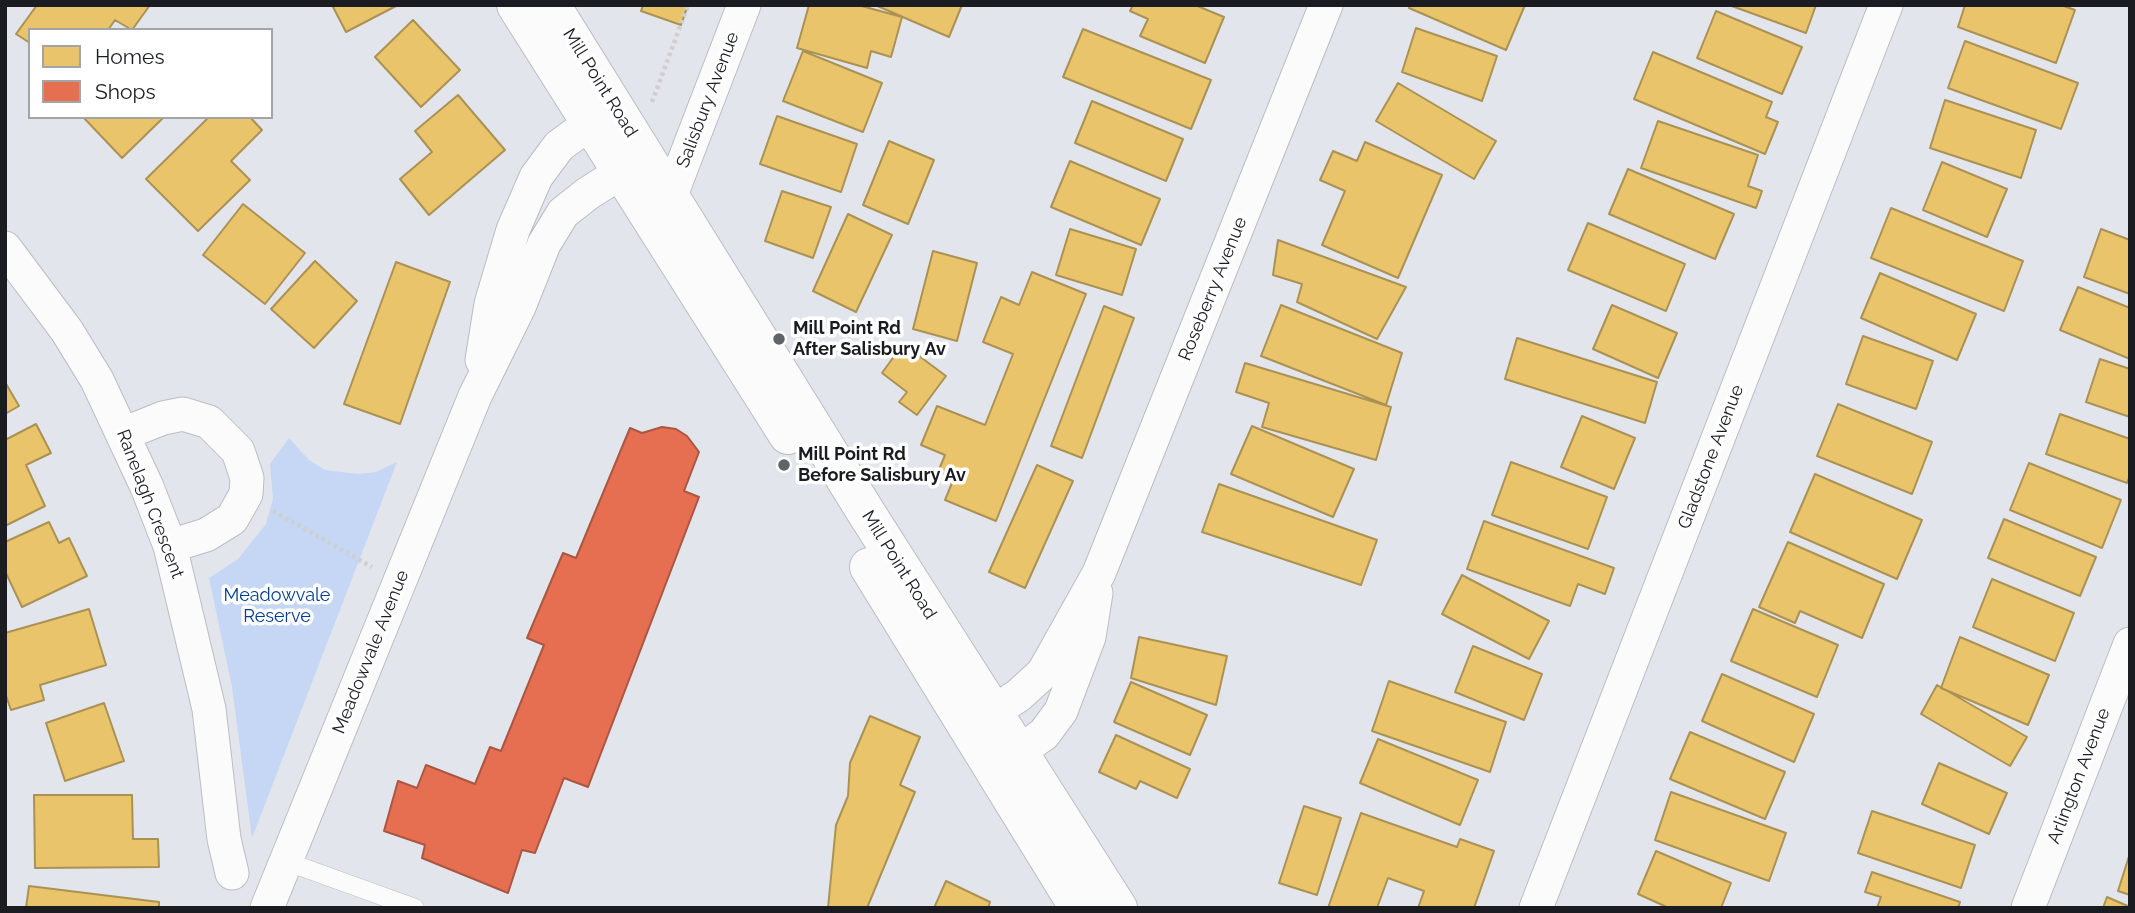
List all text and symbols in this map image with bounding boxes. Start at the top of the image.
street label: Mill Point Road [558,25,642,141]
legend [28,28,273,119]
street label: Salisbury Avenue [672,29,744,171]
text: Homes [95,44,165,69]
text: Shops [95,79,156,104]
street label: Roseberry Avenue [1174,214,1252,364]
place label: Mill Point Rd After Salisbury Av [793,318,946,360]
marker: Mill Point Rd After Salisbury Av [771,331,787,347]
street label: Gladstone Avenue [1674,382,1748,532]
street label: Ranelagh Crescent [112,426,188,582]
place label: Mill Point Rd Before Salisbury Av [798,444,966,486]
marker: Mill Point Rd Before Salisbury Av [776,457,792,473]
street label: Mill Point Road [857,507,941,623]
street label: Meadowvale Avenue [328,567,414,737]
park label: Meadowvale Reserve [224,585,330,628]
street label: Arlington Avenue [2043,705,2115,847]

